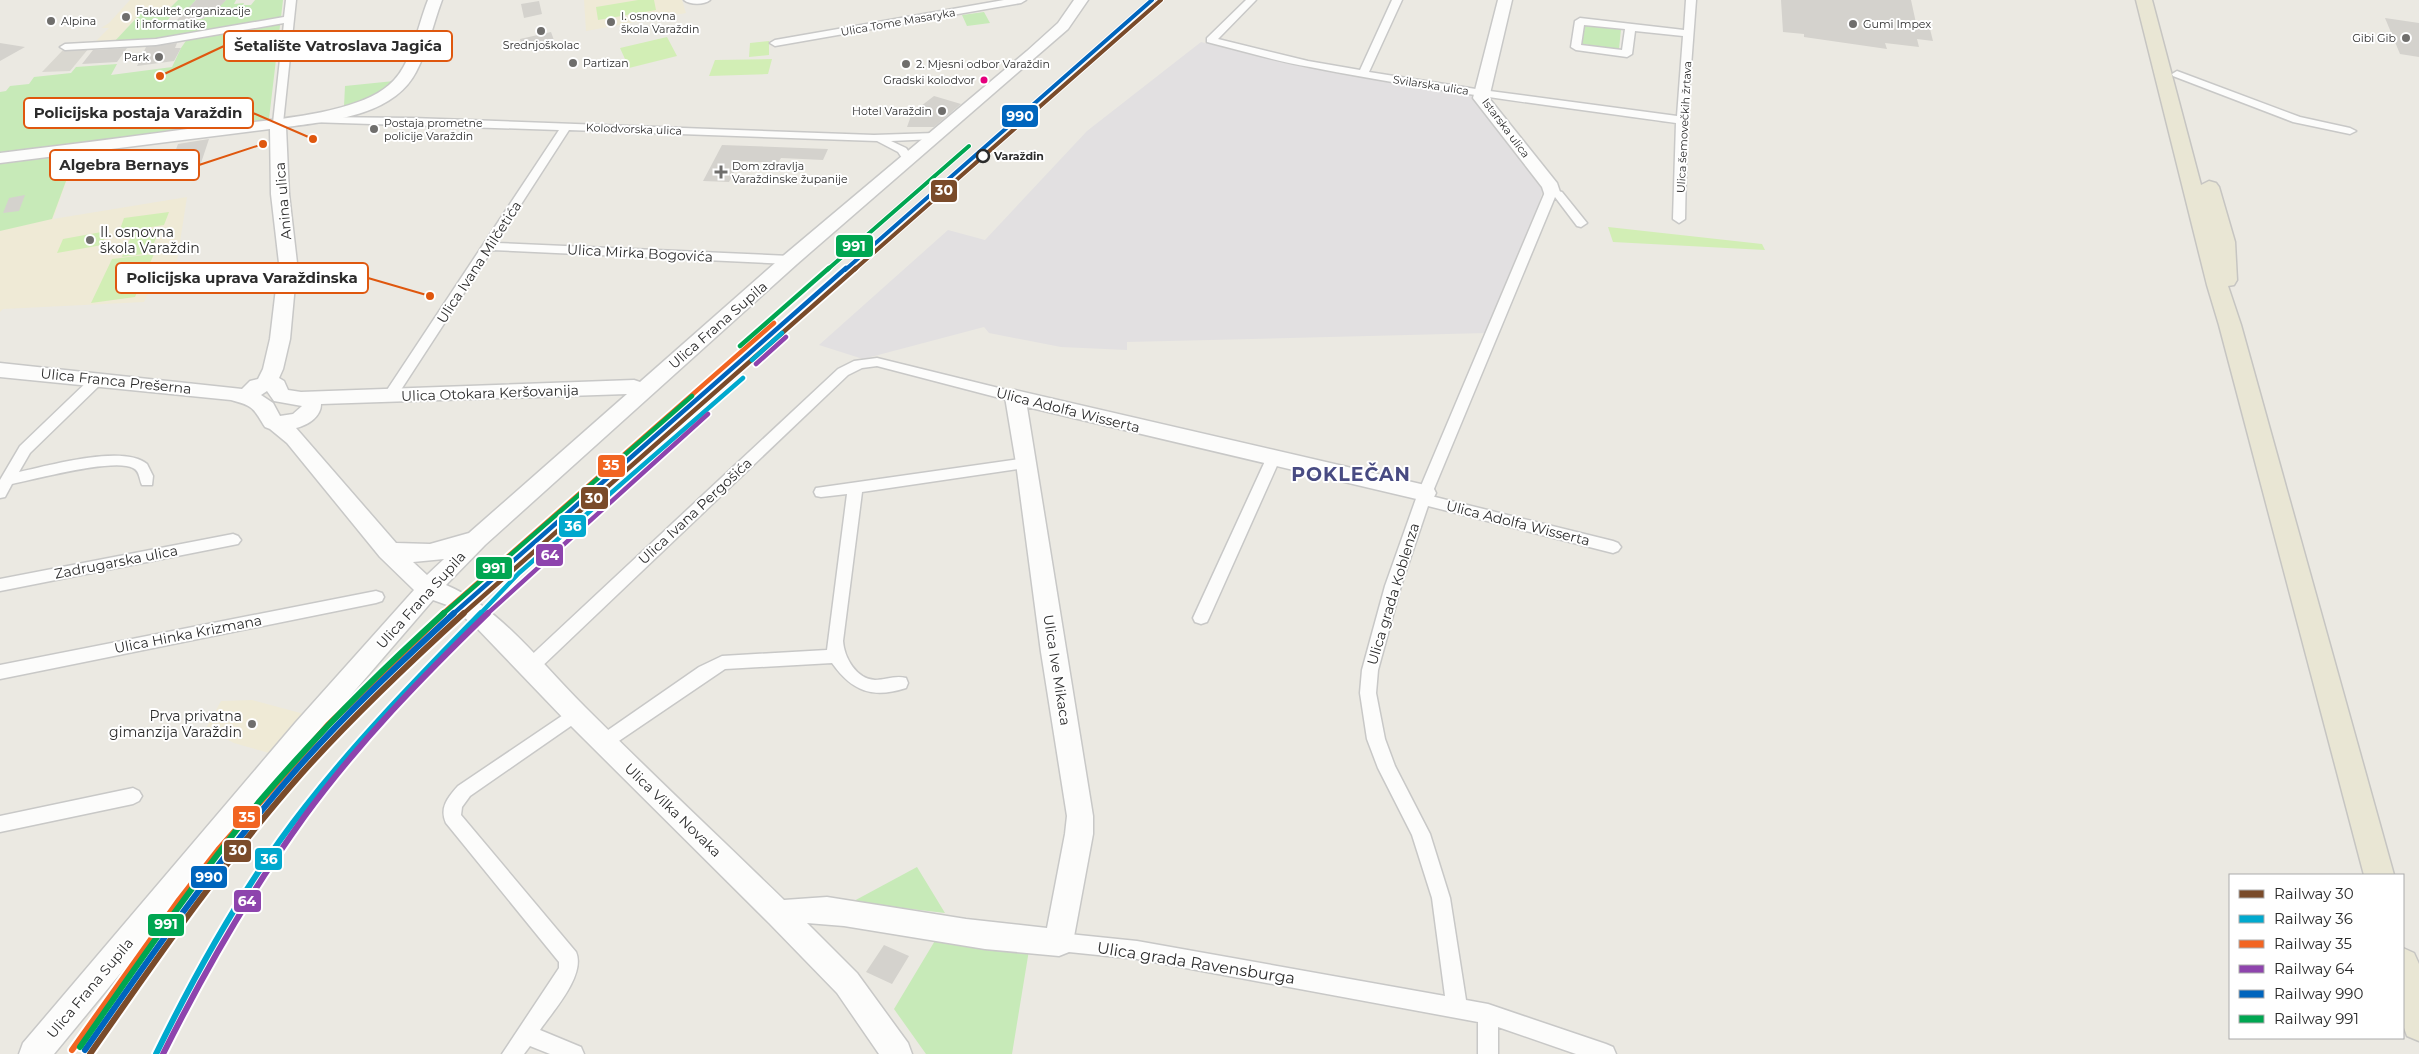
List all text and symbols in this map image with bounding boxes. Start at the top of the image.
place label: Fakultet organizacije i informatike [136,4,251,31]
street label: Ulica Tome Masaryka [840,5,956,39]
place label: I. osnovna škola Varaždin [621,9,699,36]
marker: Fakultet organizacije i informatike [120,11,132,23]
place label: Alpina [61,14,96,28]
marker: Alpina [45,15,57,27]
marker: I. osnovna škola Varaždin [605,16,617,28]
place label: Gumi Impex [1863,17,1931,31]
marker: Gumi Impex [1847,18,1859,30]
marker: Srednjoškolac [535,25,547,37]
callout: Šetalište Vatroslava Jagića [224,31,452,61]
place label: Gibi Gib [2352,31,2396,45]
marker: Gibi Gib [2400,32,2412,44]
text: Šetalište Vatroslava Jagića [234,36,442,55]
place label: Srednjoškolac [503,38,579,52]
place label: Park [124,50,149,64]
marker: Park [153,51,165,63]
place label: Partizan [583,56,629,70]
marker: Partizan [567,57,579,69]
place label: 2. Mjesni odbor Varaždin [916,57,1050,71]
marker: 2. Mjesni odbor Varaždin [900,58,912,70]
street label: Ulica šemovečkih žrtava [1674,61,1694,193]
street label: Svilarska ulica [1392,72,1470,98]
place label: Gradski kolodvor [883,73,975,87]
marker: Gradski kolodvor [979,75,989,85]
street label: Istarska ulica [1479,95,1533,161]
callout: Policijska postaja Varaždin [24,98,253,128]
text: Policijska postaja Varaždin [34,103,242,122]
place label: Hotel Varaždin [852,104,932,118]
line badge: 990 [1001,104,1039,128]
marker: Hotel Varaždin [936,105,948,117]
text: 990 [1006,107,1034,125]
place label: Postaja prometne policije Varaždin [384,116,483,143]
street label: Kolodvorska ulica [586,120,682,138]
marker: Postaja prometne policije Varaždin [368,123,380,135]
marker: Varaždin [976,149,990,163]
place label: Varaždin [993,149,1044,163]
callout: Algebra Bernays [50,150,199,180]
text: Algebra Bernays [58,155,189,174]
place label: Dom zdravlja Varaždinske županije [732,159,848,186]
street label: Anina ulica [271,161,295,241]
marker: Dom zdravlja Varaždinske županije [714,165,728,179]
line badge: 30 [930,179,958,203]
text: 30 [934,181,953,199]
street label: Ulica Ivana Milčetića [433,197,525,327]
place label: II. osnovna škola Varaždin [100,223,200,257]
marker: II. osnovna škola Varaždin [84,234,96,246]
line badge: 991 [835,234,874,258]
text: 991 [842,237,866,255]
street label: Ulica Mirka Bogovića [567,240,713,266]
callout: Policijska uprava Varaždinska [116,263,368,293]
text: Policijska uprava Varaždinska [126,268,358,287]
street label: Ulica Frana Supila [665,277,771,373]
street label: Ulica Franca Prešerna [40,364,192,398]
street label: Ulica Otokara Keršovanija [401,381,579,405]
street label: Ulica Adolfa Wisserta [994,383,1142,437]
line badge: 35 [597,454,626,478]
street label: Ulica Ivana Pergošića [635,454,755,568]
text: 35 [602,456,619,474]
district label: POKLEČAN [1291,462,1411,486]
line badge: 30 [580,486,609,510]
text: 30 [584,489,603,507]
street label: Ulica Adolfa Wisserta [1444,496,1592,550]
line badge: 36 [558,514,587,538]
text: 36 [563,517,582,535]
street label: Ulica grada Koblenza [1363,521,1423,667]
street label: Zadrugarska ulica [53,541,179,583]
line badge: 64 [535,543,564,567]
text: 64 [541,546,560,564]
street label: Ulica Frana Supila [372,547,470,653]
line badge: 991 [475,556,513,580]
text: 991 [482,559,506,577]
street label: Ulica Hinka Krizmana [113,611,263,657]
street label: Ulica Ive Mikaca [1039,613,1075,727]
place label: Prva privatna gimanzija Varaždin [109,707,242,741]
marker: Prva privatna gimanzija Varaždin [246,718,258,730]
street label: Ulica Vilka Novaka [621,759,725,861]
line badge: 35 [232,805,261,829]
text: 35 [238,808,255,826]
line badge: 30 [223,839,252,863]
text: 30 [228,841,247,859]
line badge: 36 [254,847,283,871]
text: 36 [259,850,278,868]
line badge: 990 [190,865,228,889]
text: 990 [195,868,223,886]
legend [2229,874,2404,1039]
text: Railway 30 [2274,884,2354,903]
line badge: 64 [233,889,262,913]
text: 64 [238,892,257,910]
text: Railway 36 [2274,909,2353,928]
line badge: 991 [147,913,185,937]
text: 991 [154,915,178,933]
street label: Ulica Frana Supila [43,934,137,1042]
text: Railway 35 [2274,934,2352,953]
street label: Ulica grada Ravensburga [1096,938,1296,988]
text: Railway 64 [2274,959,2354,978]
text: Railway 990 [2274,984,2363,1003]
text: Railway 991 [2274,1009,2359,1028]

